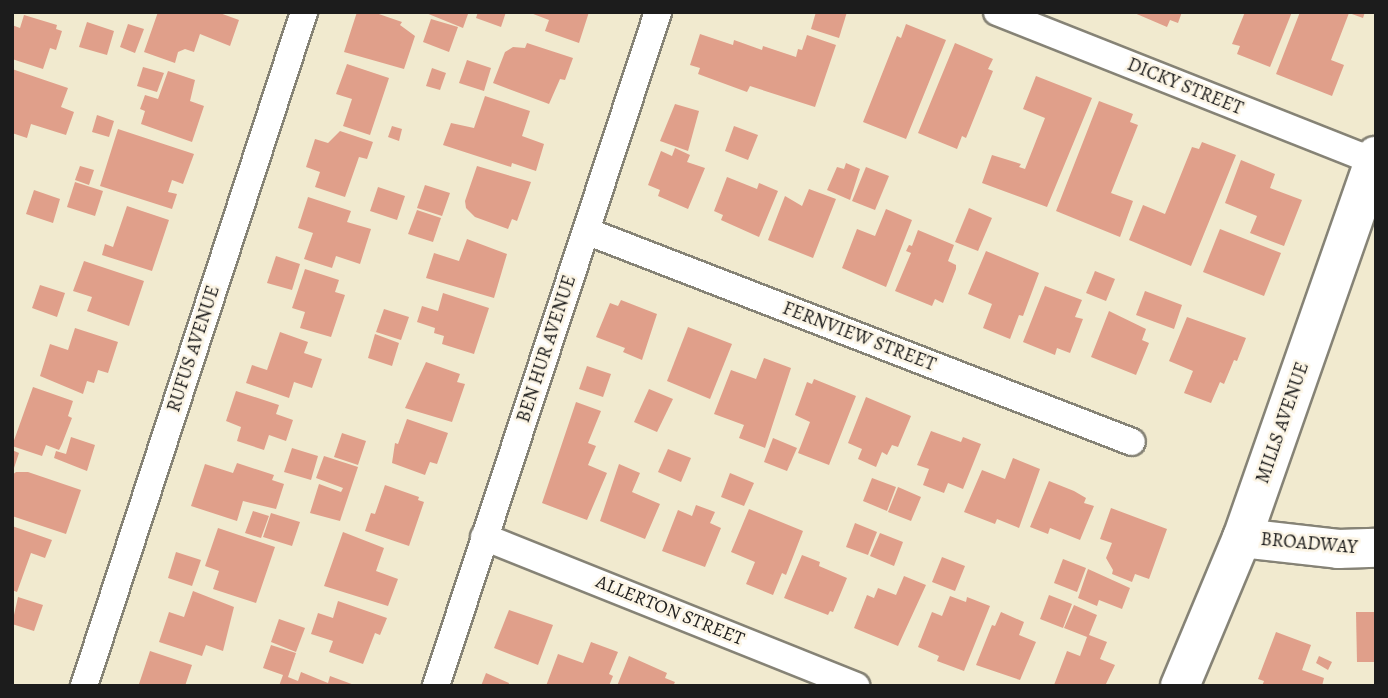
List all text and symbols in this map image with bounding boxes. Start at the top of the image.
street label: DICKY STREET [1124,53,1246,121]
street label: BEN HUR AVENUE [512,272,582,426]
street label: RUFUS AVENUE [163,283,225,415]
street label: FERNVIEW STREET [779,297,939,377]
street label: MILLS AVENUE [1252,359,1314,487]
street label: BROADWAY [1260,528,1358,560]
street label: ALLERTON STREET [592,571,748,651]

